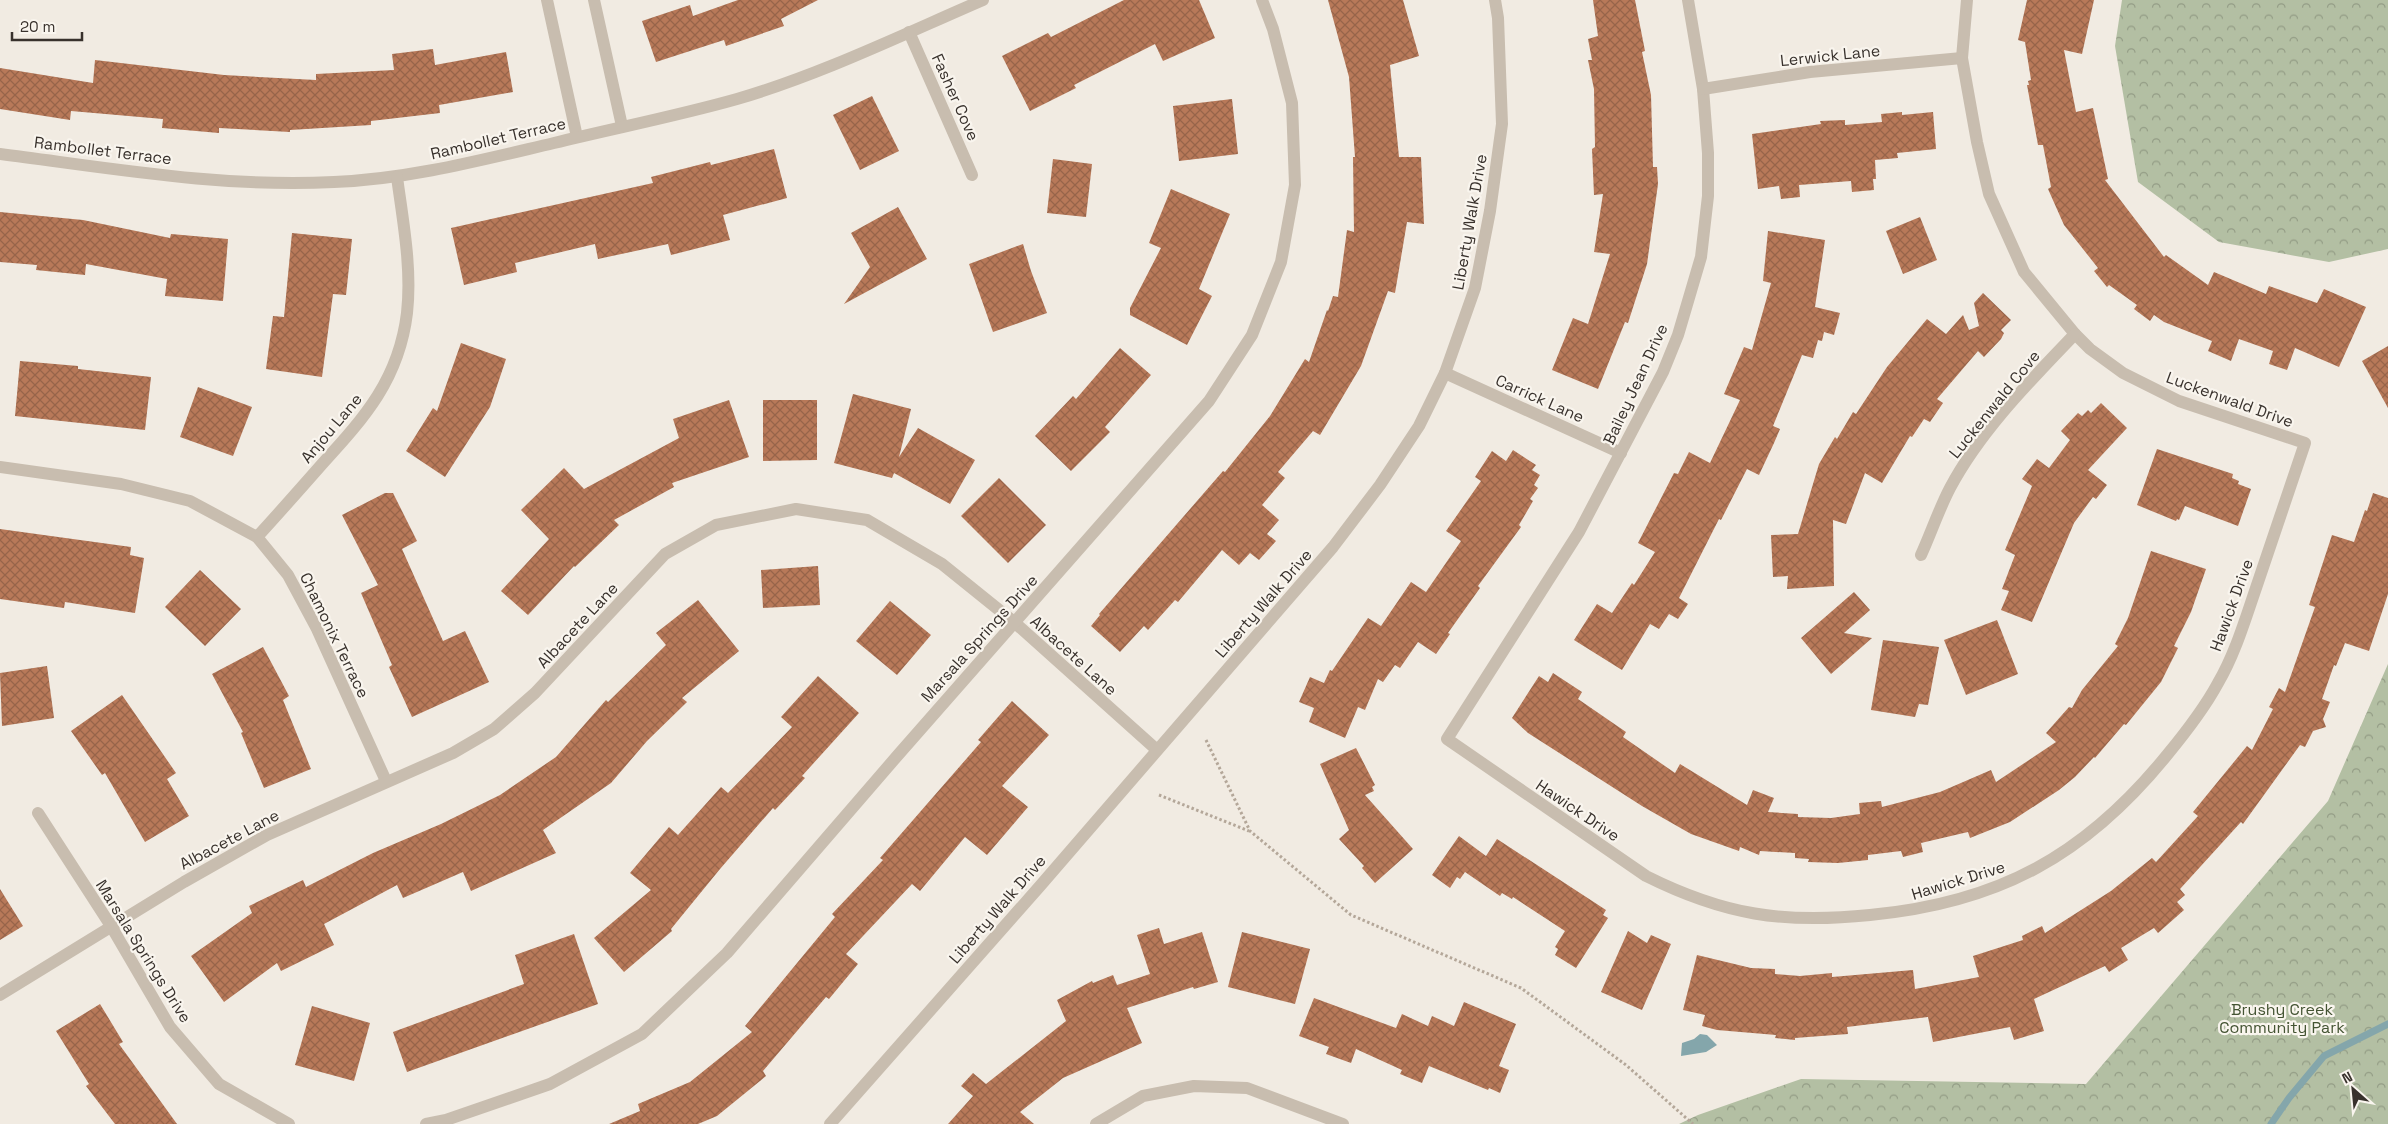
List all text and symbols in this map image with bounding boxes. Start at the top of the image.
scale bar [12,10,82,42]
text: 20 m [20,17,55,36]
street label: Lerwick Lane [1779,40,1881,71]
street label: Fasher Cove [927,50,984,144]
street label: Rambollet Terrace [428,113,568,164]
street label: Rambollet Terrace [33,132,173,169]
street label: Liberty Walk Drive [1447,152,1492,292]
street label: Bailey Jean Drive [1598,320,1673,448]
street label: Luckenwald Cove [1944,346,2044,463]
street label: Luckenwald Drive [2163,367,2296,432]
street label: Carrick Lane [1492,370,1587,427]
street label: Anjou Lane [296,389,367,468]
street label: Liberty Walk Drive [1210,545,1316,662]
street label: Hawick Drive [2205,556,2258,654]
street label: Chamonix Terrace [295,569,374,701]
street label: Marsala Springs Drive [916,570,1042,707]
street label: Albacete Lane [532,578,623,673]
street label: Albacete Lane [1026,611,1122,700]
street label: Hawick Drive [1532,775,1624,846]
street label: Albacete Lane [176,804,283,875]
street label: Liberty Walk Drive [944,851,1050,968]
street label: Hawick Drive [1909,856,2008,905]
street label: Marsala Springs Drive [91,876,196,1027]
park label: Brushy Creek Community Park [2219,999,2345,1038]
north arrow [2328,1064,2378,1114]
text: N [2339,1067,2355,1088]

